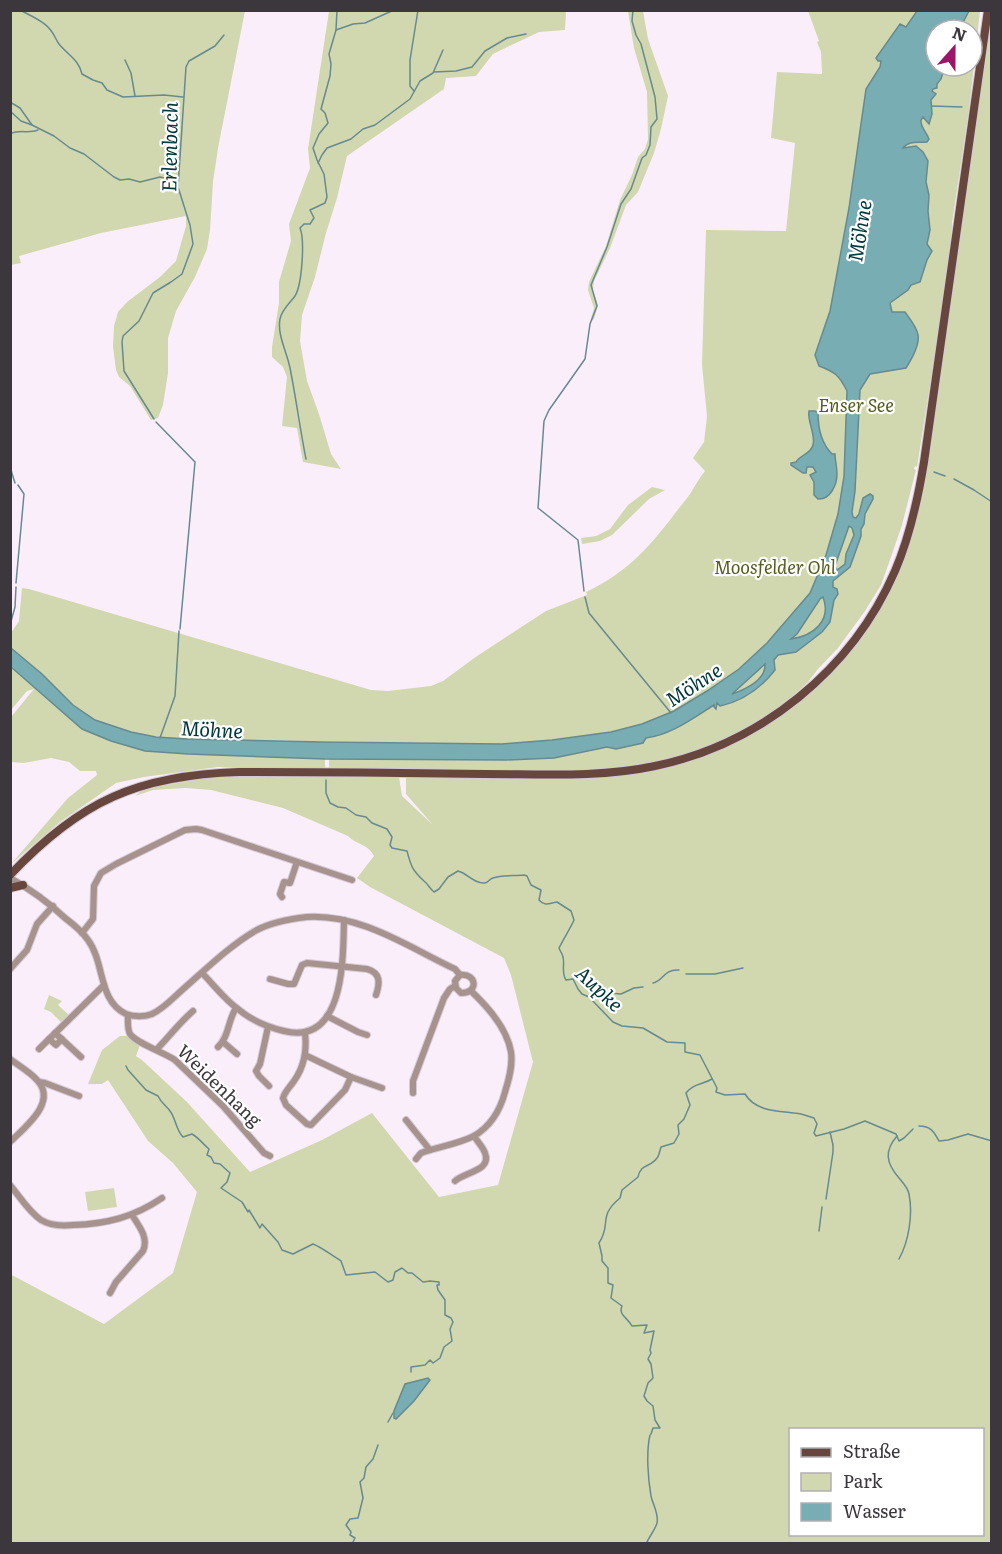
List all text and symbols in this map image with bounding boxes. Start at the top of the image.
north arrow [924,18,984,78]
text: N [949,19,970,47]
water label: Erlenbach [152,101,184,192]
water label: Möhne [838,198,878,264]
park label: Enser See [818,391,894,418]
park label: Moosfelder Ohl [714,553,837,580]
water label: Möhne [659,654,727,713]
water label: Möhne [180,711,244,745]
water label: Aupke [570,957,631,1018]
street label: Weidenhang [172,1037,269,1133]
legend [789,1428,984,1536]
text: Straße [843,1437,900,1464]
text: Park [843,1467,884,1494]
text: Wasser [843,1497,906,1524]

